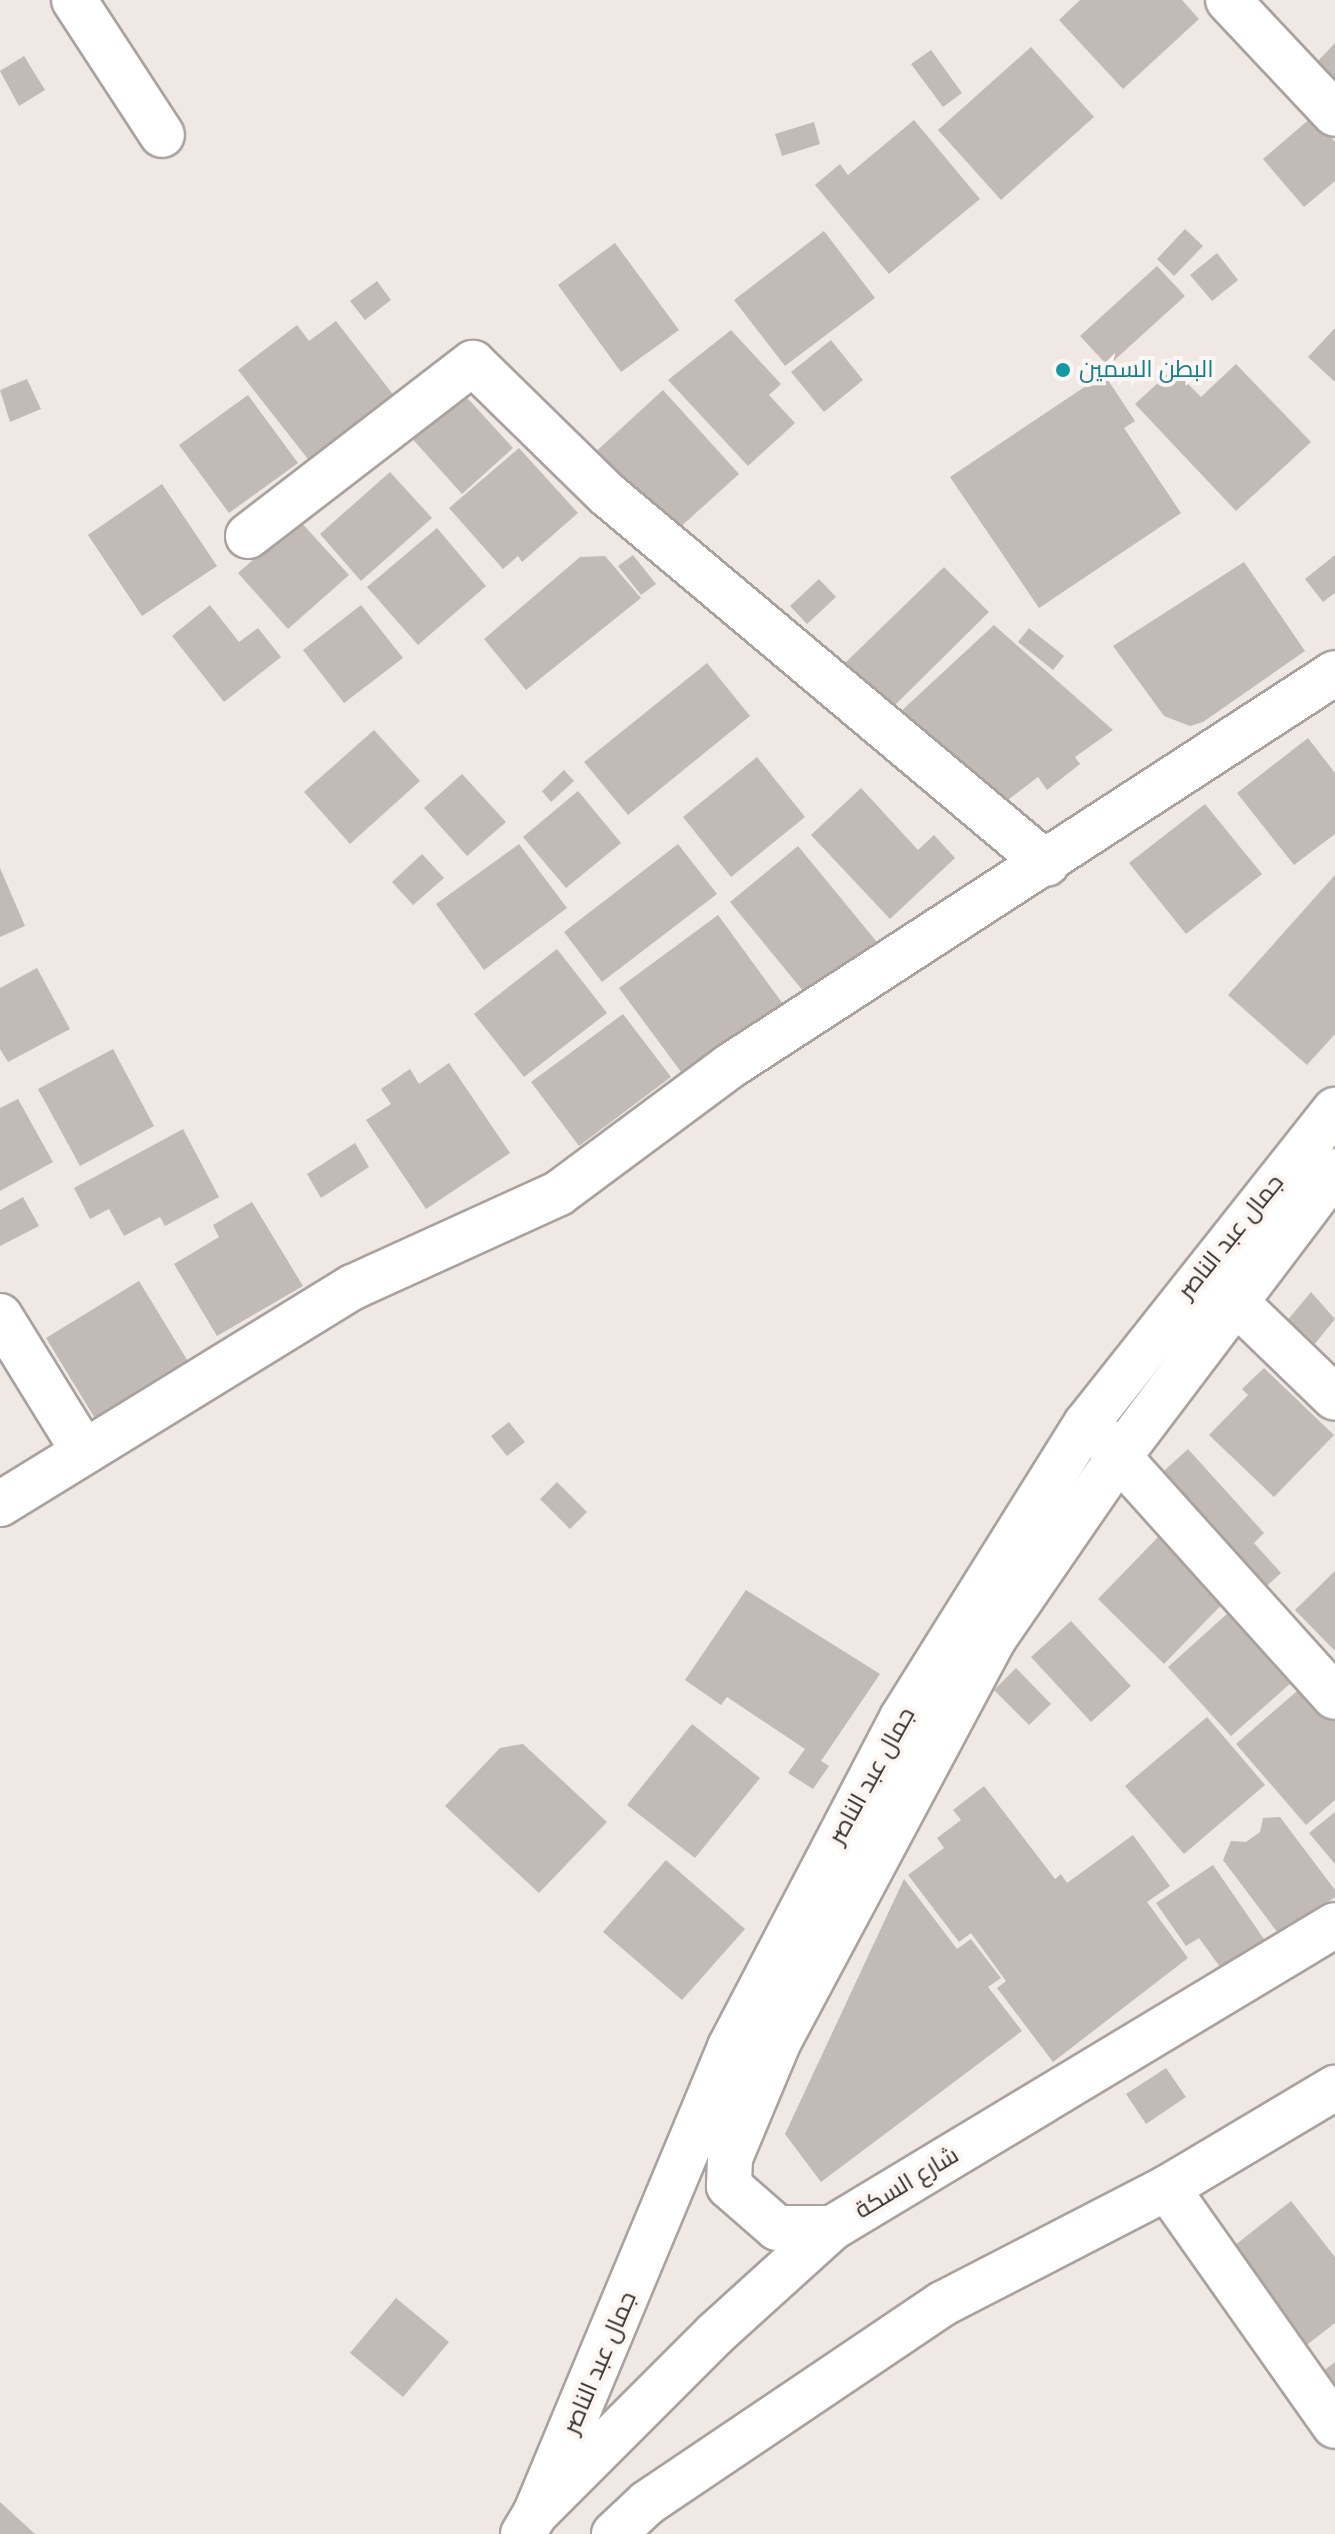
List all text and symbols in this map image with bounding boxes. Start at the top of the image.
place label: البطن السمين [1079,356,1214,384]
marker: البطن السمين [1054,361,1072,379]
street label: جمال عبد الناصر [1172,1169,1290,1305]
street label: جمال عبد الناصر [823,1703,921,1849]
street label: شارع السكة [850,2141,964,2225]
street label: جمال عبد الناصر [557,2287,643,2439]

